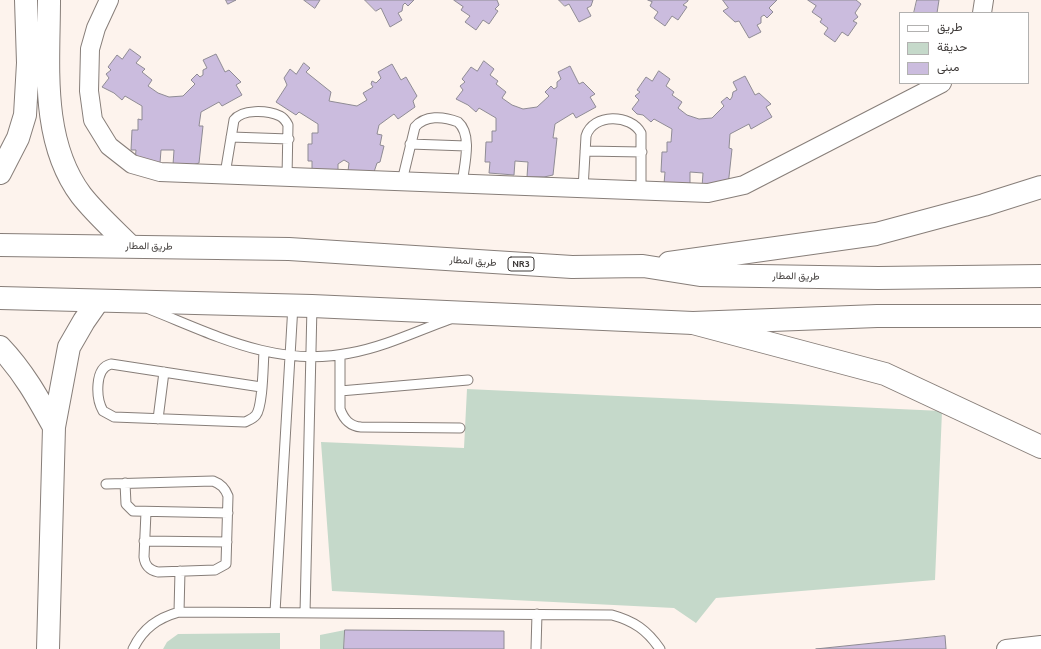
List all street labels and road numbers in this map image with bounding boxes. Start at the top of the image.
street label: طريق المطار [125,240,173,252]
street label: طريق المطار [449,253,497,269]
road number: NR3 [508,257,534,271]
street label: طريق المطار [772,270,820,282]

